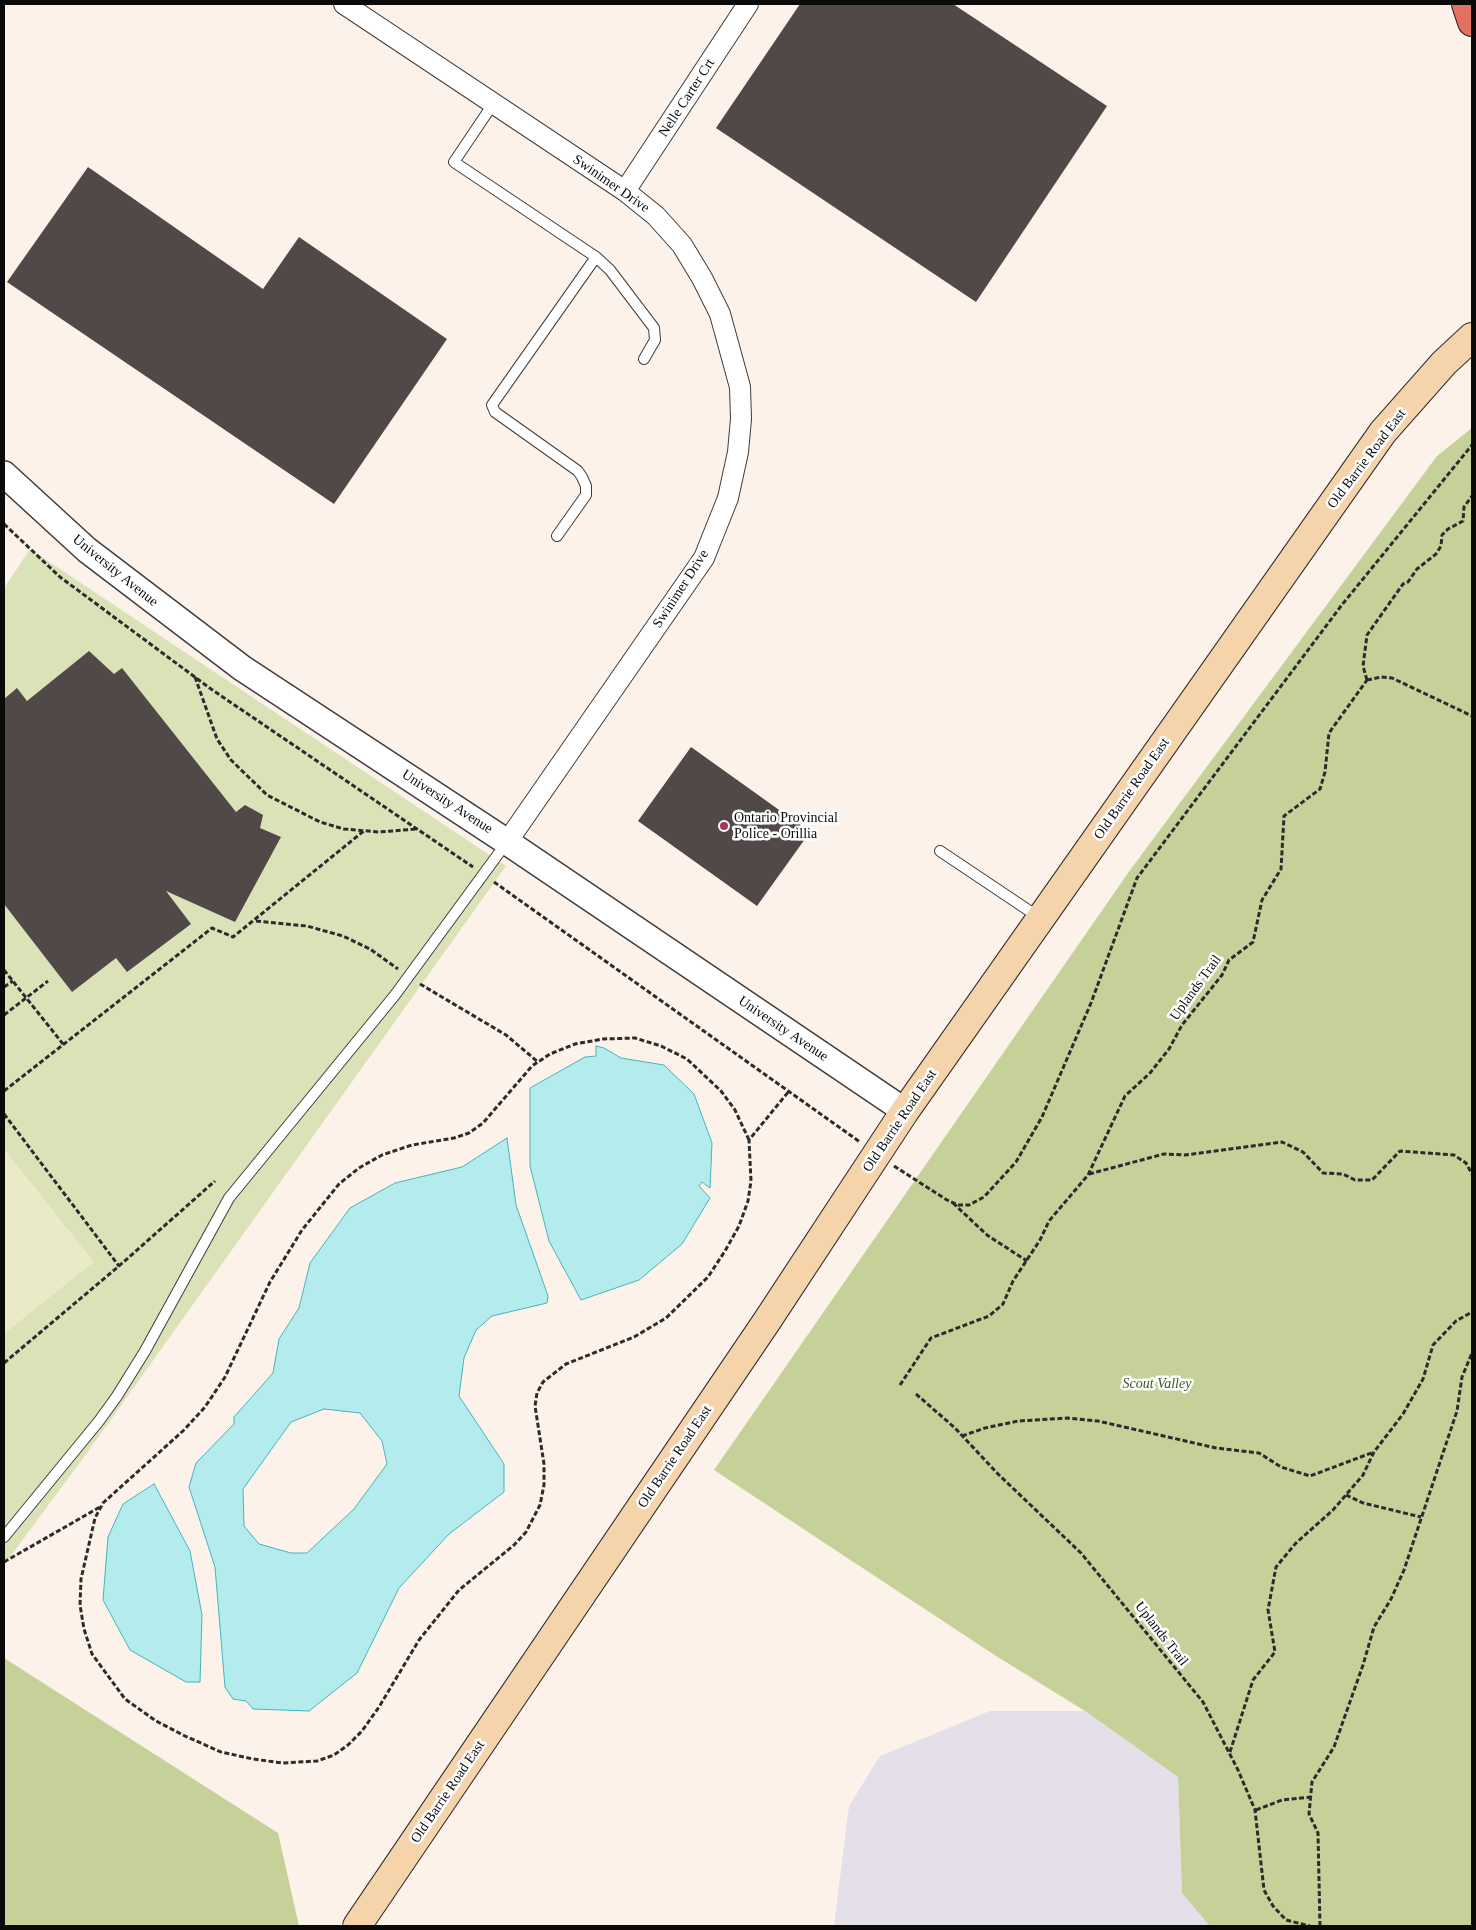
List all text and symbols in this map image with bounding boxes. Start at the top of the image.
street label: Nelle Carter Crt [655,56,719,140]
street label: Swinimer Drive [569,151,653,217]
street label: Old Barrie Road East [1324,406,1410,512]
street label: University Avenue [69,531,161,611]
street label: Swinimer Drive [649,547,713,631]
street label: Old Barrie Road East [1091,735,1173,843]
street label: University Avenue [398,766,496,838]
place label: Ontario Provincial Police - Orillia [734,810,838,842]
marker: Ontario Provincial Police - Orillia [718,820,730,832]
street label: Uplands Trail [1167,952,1225,1024]
street label: University Avenue [735,993,831,1065]
street label: Old Barrie Road East [859,1067,941,1175]
park label: Scout Valley [1123,1376,1191,1392]
street label: Old Barrie Road East [634,1403,716,1511]
street label: Uplands Trail [1131,1599,1191,1669]
street label: Old Barrie Road East [407,1738,489,1846]

